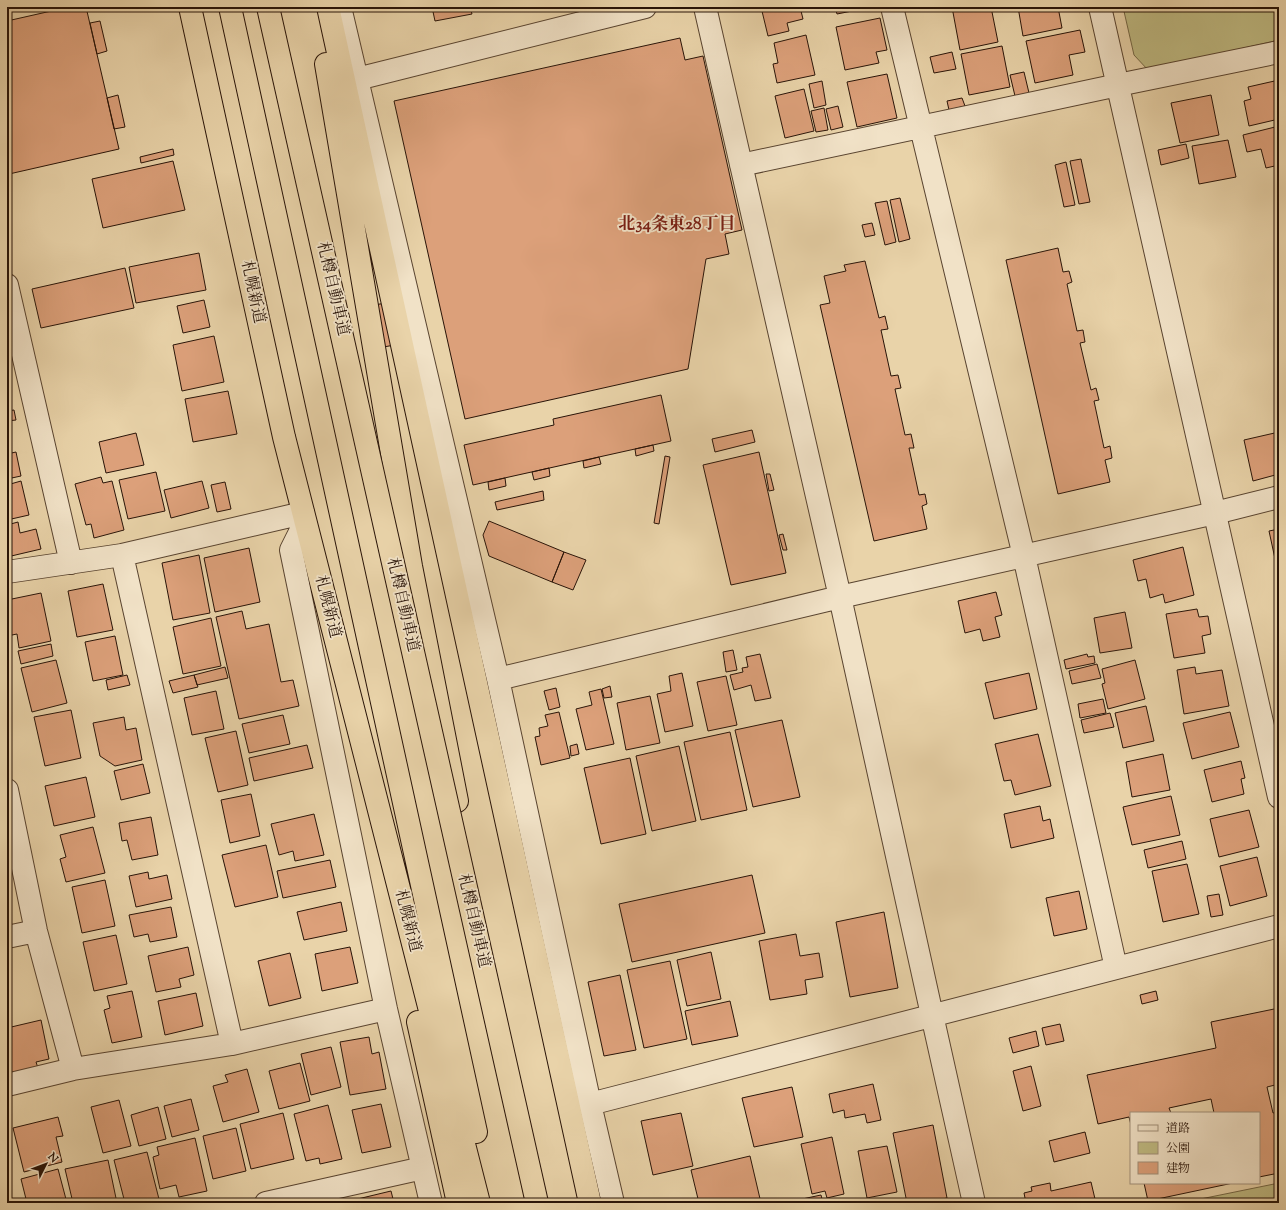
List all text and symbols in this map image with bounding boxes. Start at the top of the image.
district label: 北34条東28丁目 [619,213,735,237]
street label: 札樽自動車道 [310,240,354,338]
street label: 札幌新道 [234,258,270,326]
street label: 札樽自動車道 [380,556,424,654]
street label: 札幌新道 [308,573,346,641]
street label: 札樽自動車道 [451,872,495,970]
street label: 札幌新道 [388,887,426,955]
legend [1130,1112,1260,1184]
text: 道路 [1166,1120,1190,1138]
text: 公園 [1166,1140,1190,1158]
north arrow [26,1144,66,1184]
text: N [43,1149,62,1167]
text: 建物 [1166,1160,1190,1178]

